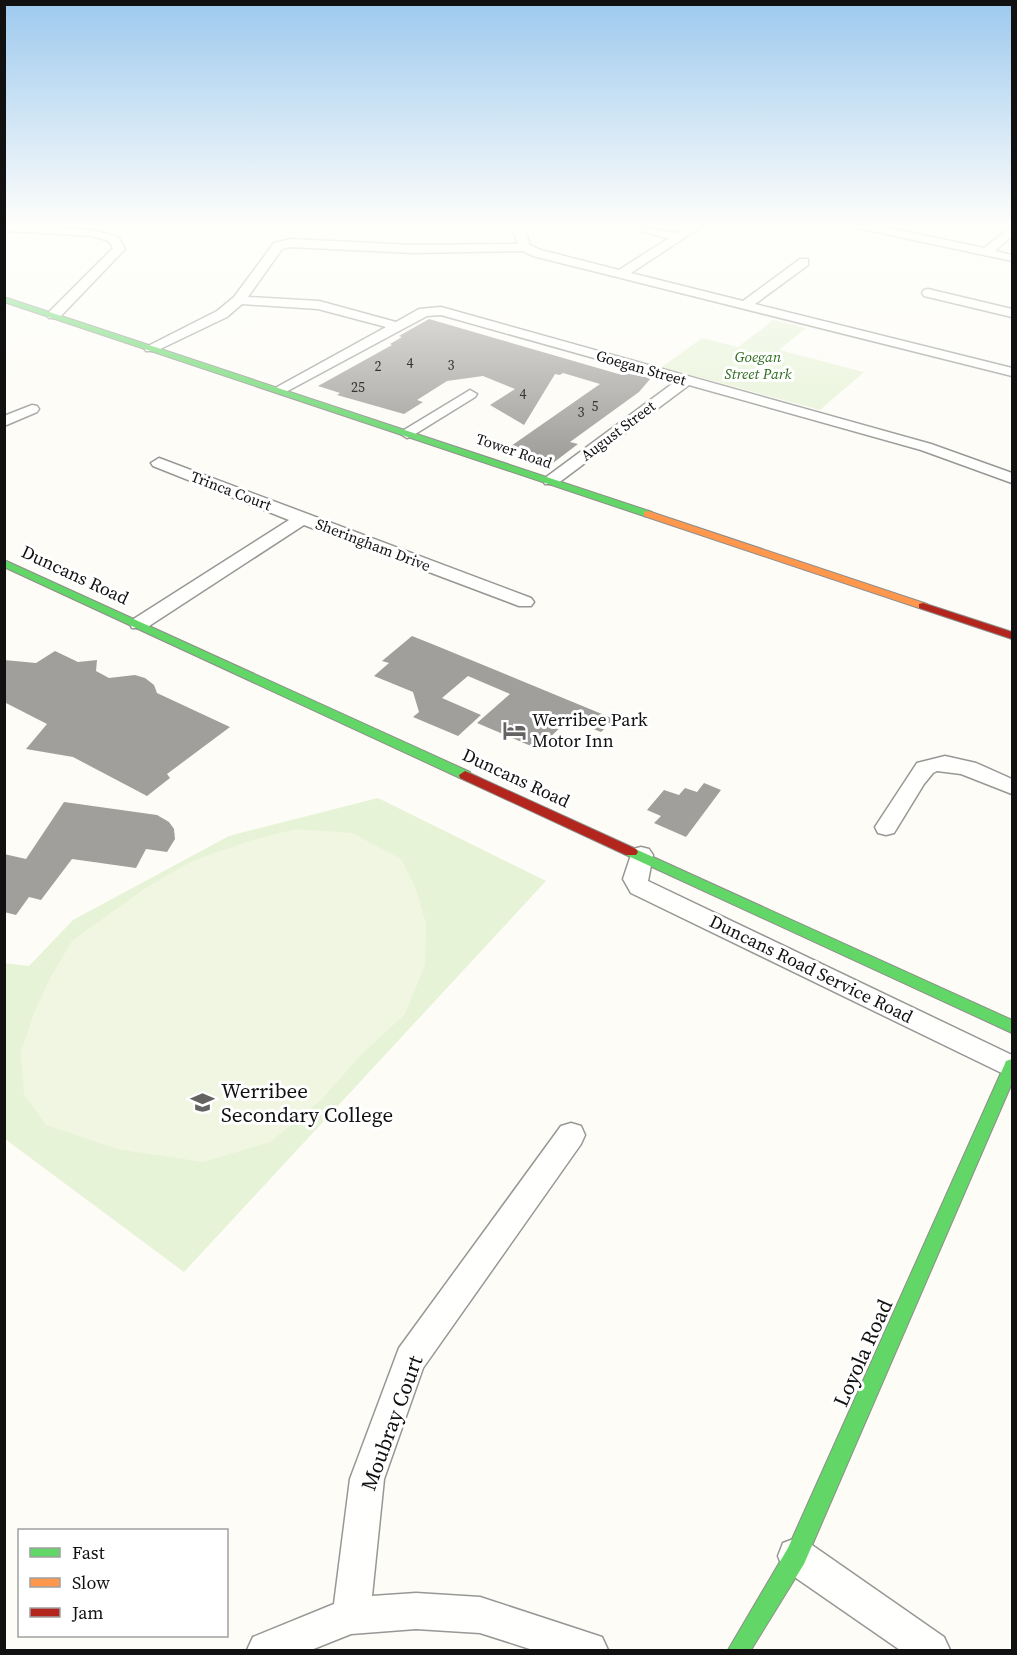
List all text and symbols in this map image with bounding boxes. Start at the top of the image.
street label: Goegan Street [594,345,689,390]
park label: Goegan Street Park [724,346,792,384]
house number: 4 [407,353,414,373]
house number: 3 [448,355,455,375]
house number: 2 [375,356,382,376]
house number: 25 [351,377,365,397]
house number: 4 [520,384,527,404]
street label: August Street [576,396,659,466]
house number: 5 [592,396,599,416]
house number: 3 [578,402,585,422]
street label: Tower Road [473,428,555,473]
street label: Trinca Court [188,466,275,516]
street label: Sheringham Drive [313,513,434,576]
street label: Duncans Road [17,539,133,610]
place label: Werribee Park Motor Inn [532,707,648,753]
hotel icon: Werribee Park Motor Inn [501,717,527,743]
street label: Duncans Road [458,742,574,813]
street label: Duncans Road Service Road [705,908,917,1029]
place label: Werribee Secondary College [221,1076,393,1129]
school or university icon: Werribee Secondary College [190,1090,216,1116]
street label: Loyola Road [826,1294,899,1411]
street label: Moubray Court [354,1351,429,1494]
legend [18,1529,228,1637]
text: Fast [72,1540,105,1565]
text: Slow [72,1570,110,1595]
text: Jam [71,1600,104,1625]

